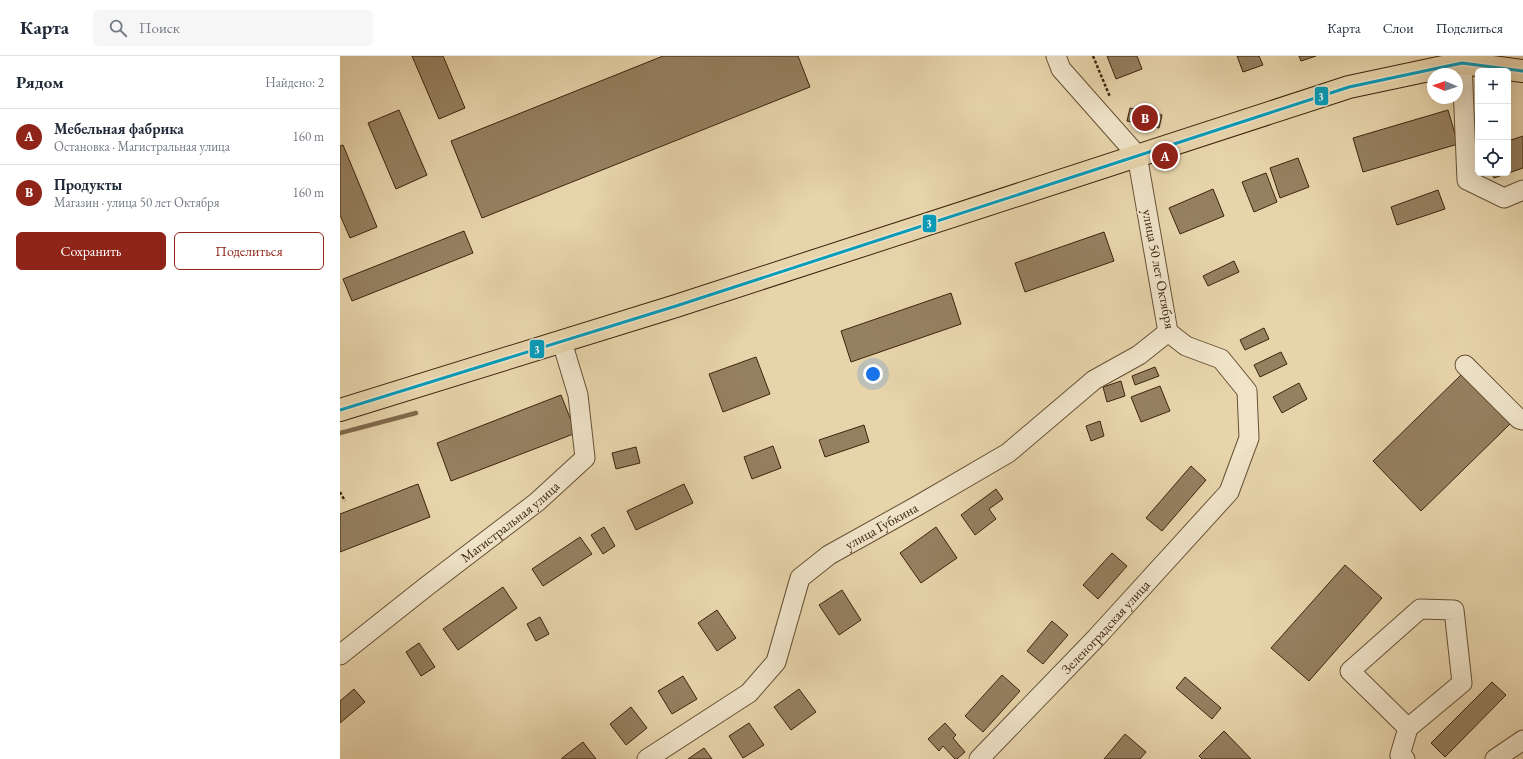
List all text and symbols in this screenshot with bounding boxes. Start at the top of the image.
search box [93,10,373,46]
text: Карта [20,15,69,40]
icon: search [107,17,129,39]
text: Поиск [139,18,180,37]
text: Карта [1327,19,1361,37]
text: Слои [1383,19,1414,37]
text: Поделиться [1436,19,1503,37]
north arrow [1427,68,1463,104]
map controls [1475,68,1511,176]
button: + [1475,68,1511,104]
text: Рядом [16,71,64,93]
text: Найдено: 2 [265,74,324,91]
line badge: 3 [1314,86,1329,106]
text: 3 [1318,89,1324,103]
pin: B [1132,103,1158,133]
button: − [1475,104,1511,140]
text: Мебельная фабрика [54,119,184,138]
text: A [24,128,34,145]
text: 160 m [293,128,324,145]
text: Остановка · Магистральная улица [54,138,230,155]
button: locate [1475,140,1511,176]
pin: A [1152,141,1178,171]
text: Продукты [54,175,122,194]
text: B [25,184,33,201]
text: 160 m [293,184,324,201]
text: Магазин · улица 50 лет Октября [54,194,219,211]
street label: улица 50 лет Октября [1139,208,1179,330]
line badge: 3 [922,214,937,233]
text: 3 [926,216,932,230]
button: Сохранить [16,232,166,270]
button: Поделиться [174,232,324,270]
line badge: 3 [529,339,545,359]
text: 3 [534,342,540,356]
your location [863,364,883,384]
street label: Магистральная улица [457,477,563,566]
street label: улица Губкина [842,498,922,553]
street label: Зеленоградская улица [1057,576,1154,678]

